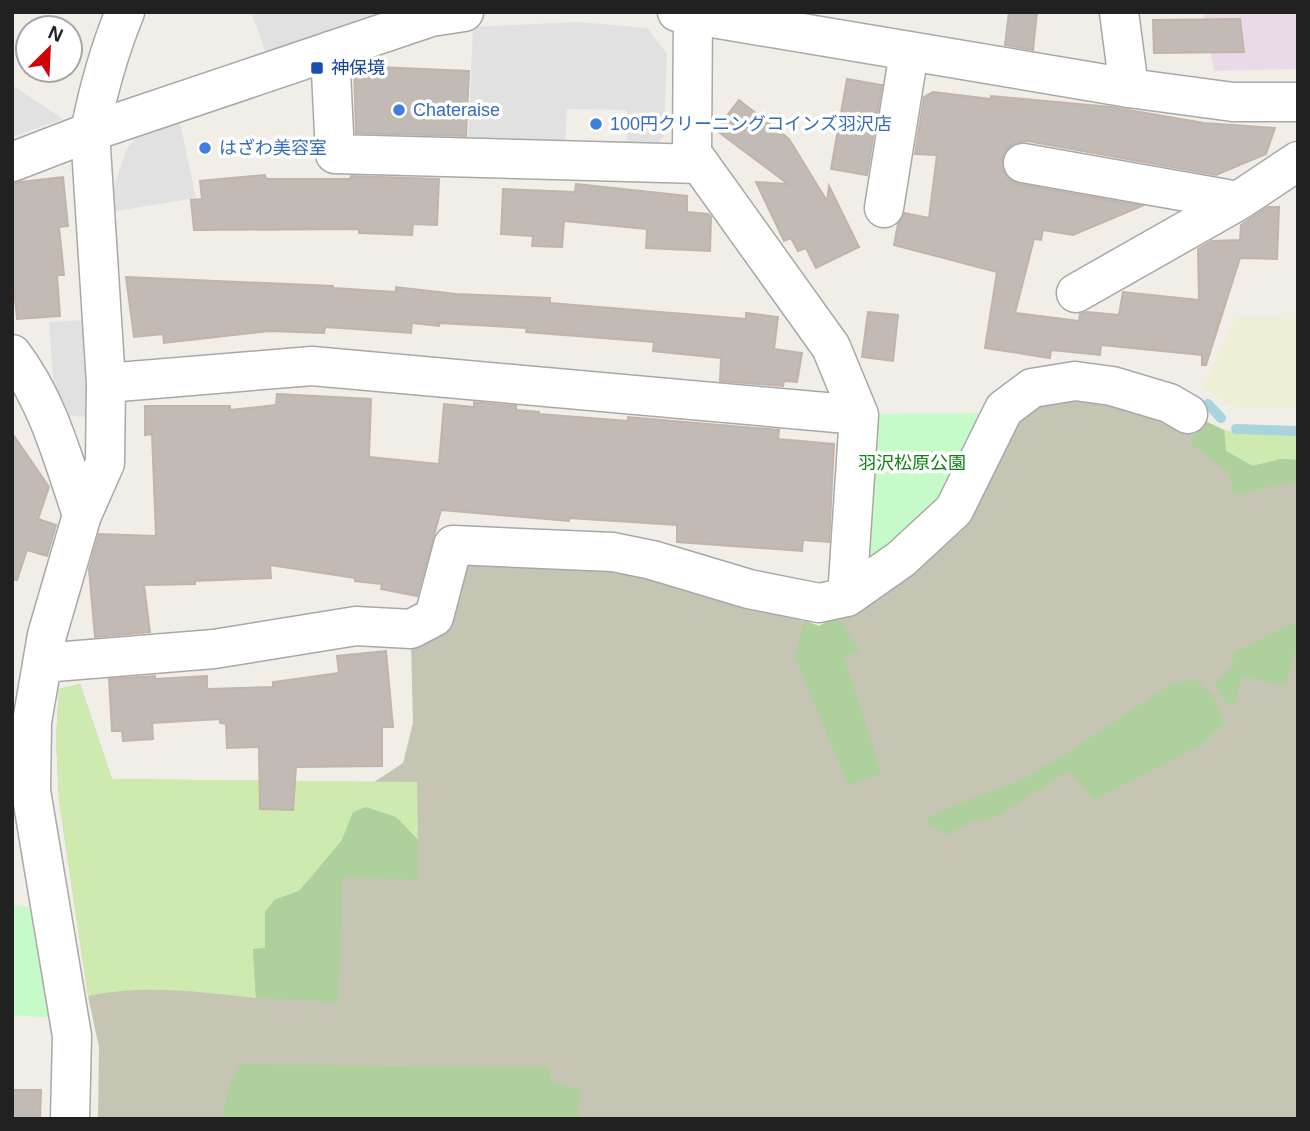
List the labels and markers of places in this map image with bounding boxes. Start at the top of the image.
place label: 神保境 [331,58,385,78]
marker: 神保境 [309,60,325,76]
place label: Chateraise [413,100,500,120]
marker: Chateraise [391,102,407,118]
place label: 100円クリーニングコインズ羽沢店 [610,114,892,134]
marker: 100円クリーニングコインズ羽沢店 [588,116,604,132]
place label: はざわ美容室 [219,138,327,158]
marker: はざわ美容室 [197,140,213,156]

